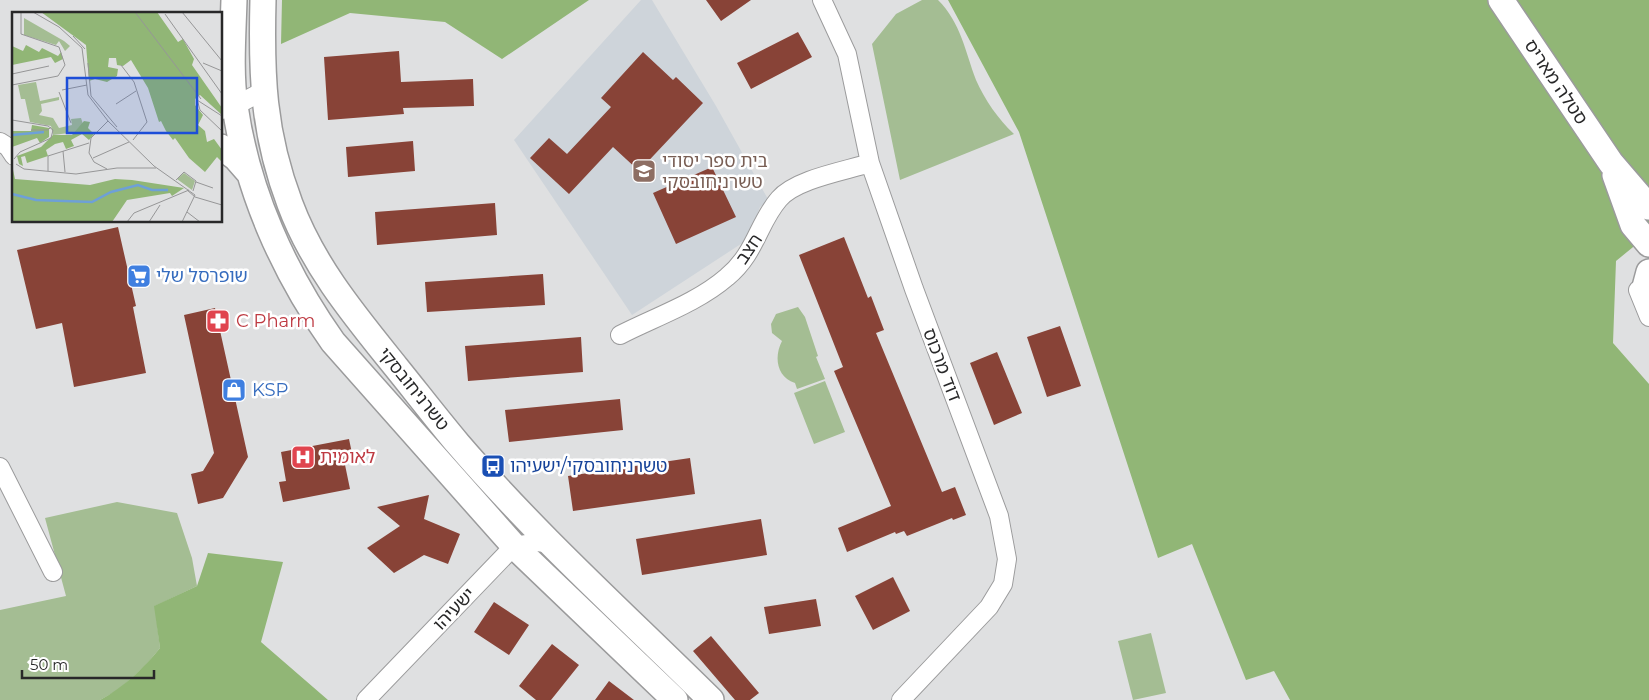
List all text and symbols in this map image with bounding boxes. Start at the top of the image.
inset map [12,12,222,222]
street label: סטלה מאריס [1520,35,1592,129]
place label: בית ספר יסודי טשרניחובסקי [662,150,768,193]
school or university icon: בית ספר יסודי טשרניחובסקי [631,158,657,184]
street label: חצב [731,230,767,268]
supermarket icon: שופרסל שלי [126,263,152,289]
place label: שופרסל שלי [156,265,248,287]
pharmacy icon: C Pharm [205,308,231,334]
place label: C Pharm [236,310,315,332]
street label: דוד מרכוס [918,325,966,405]
street label: טשרניחובסקי [374,343,454,435]
shop icon: KSP [221,377,247,403]
place label: KSP [252,379,289,401]
hospital icon: לאומית [290,444,316,470]
place label: לאומית [320,446,375,468]
bus stop icon: טשרניחובסקי/ישעיהו [480,453,506,479]
place label: טשרניחובסקי/ישעיהו [510,455,668,477]
street label: ישעיהו [428,583,480,635]
scale bar [22,648,155,680]
text: 50 m [30,655,68,674]

